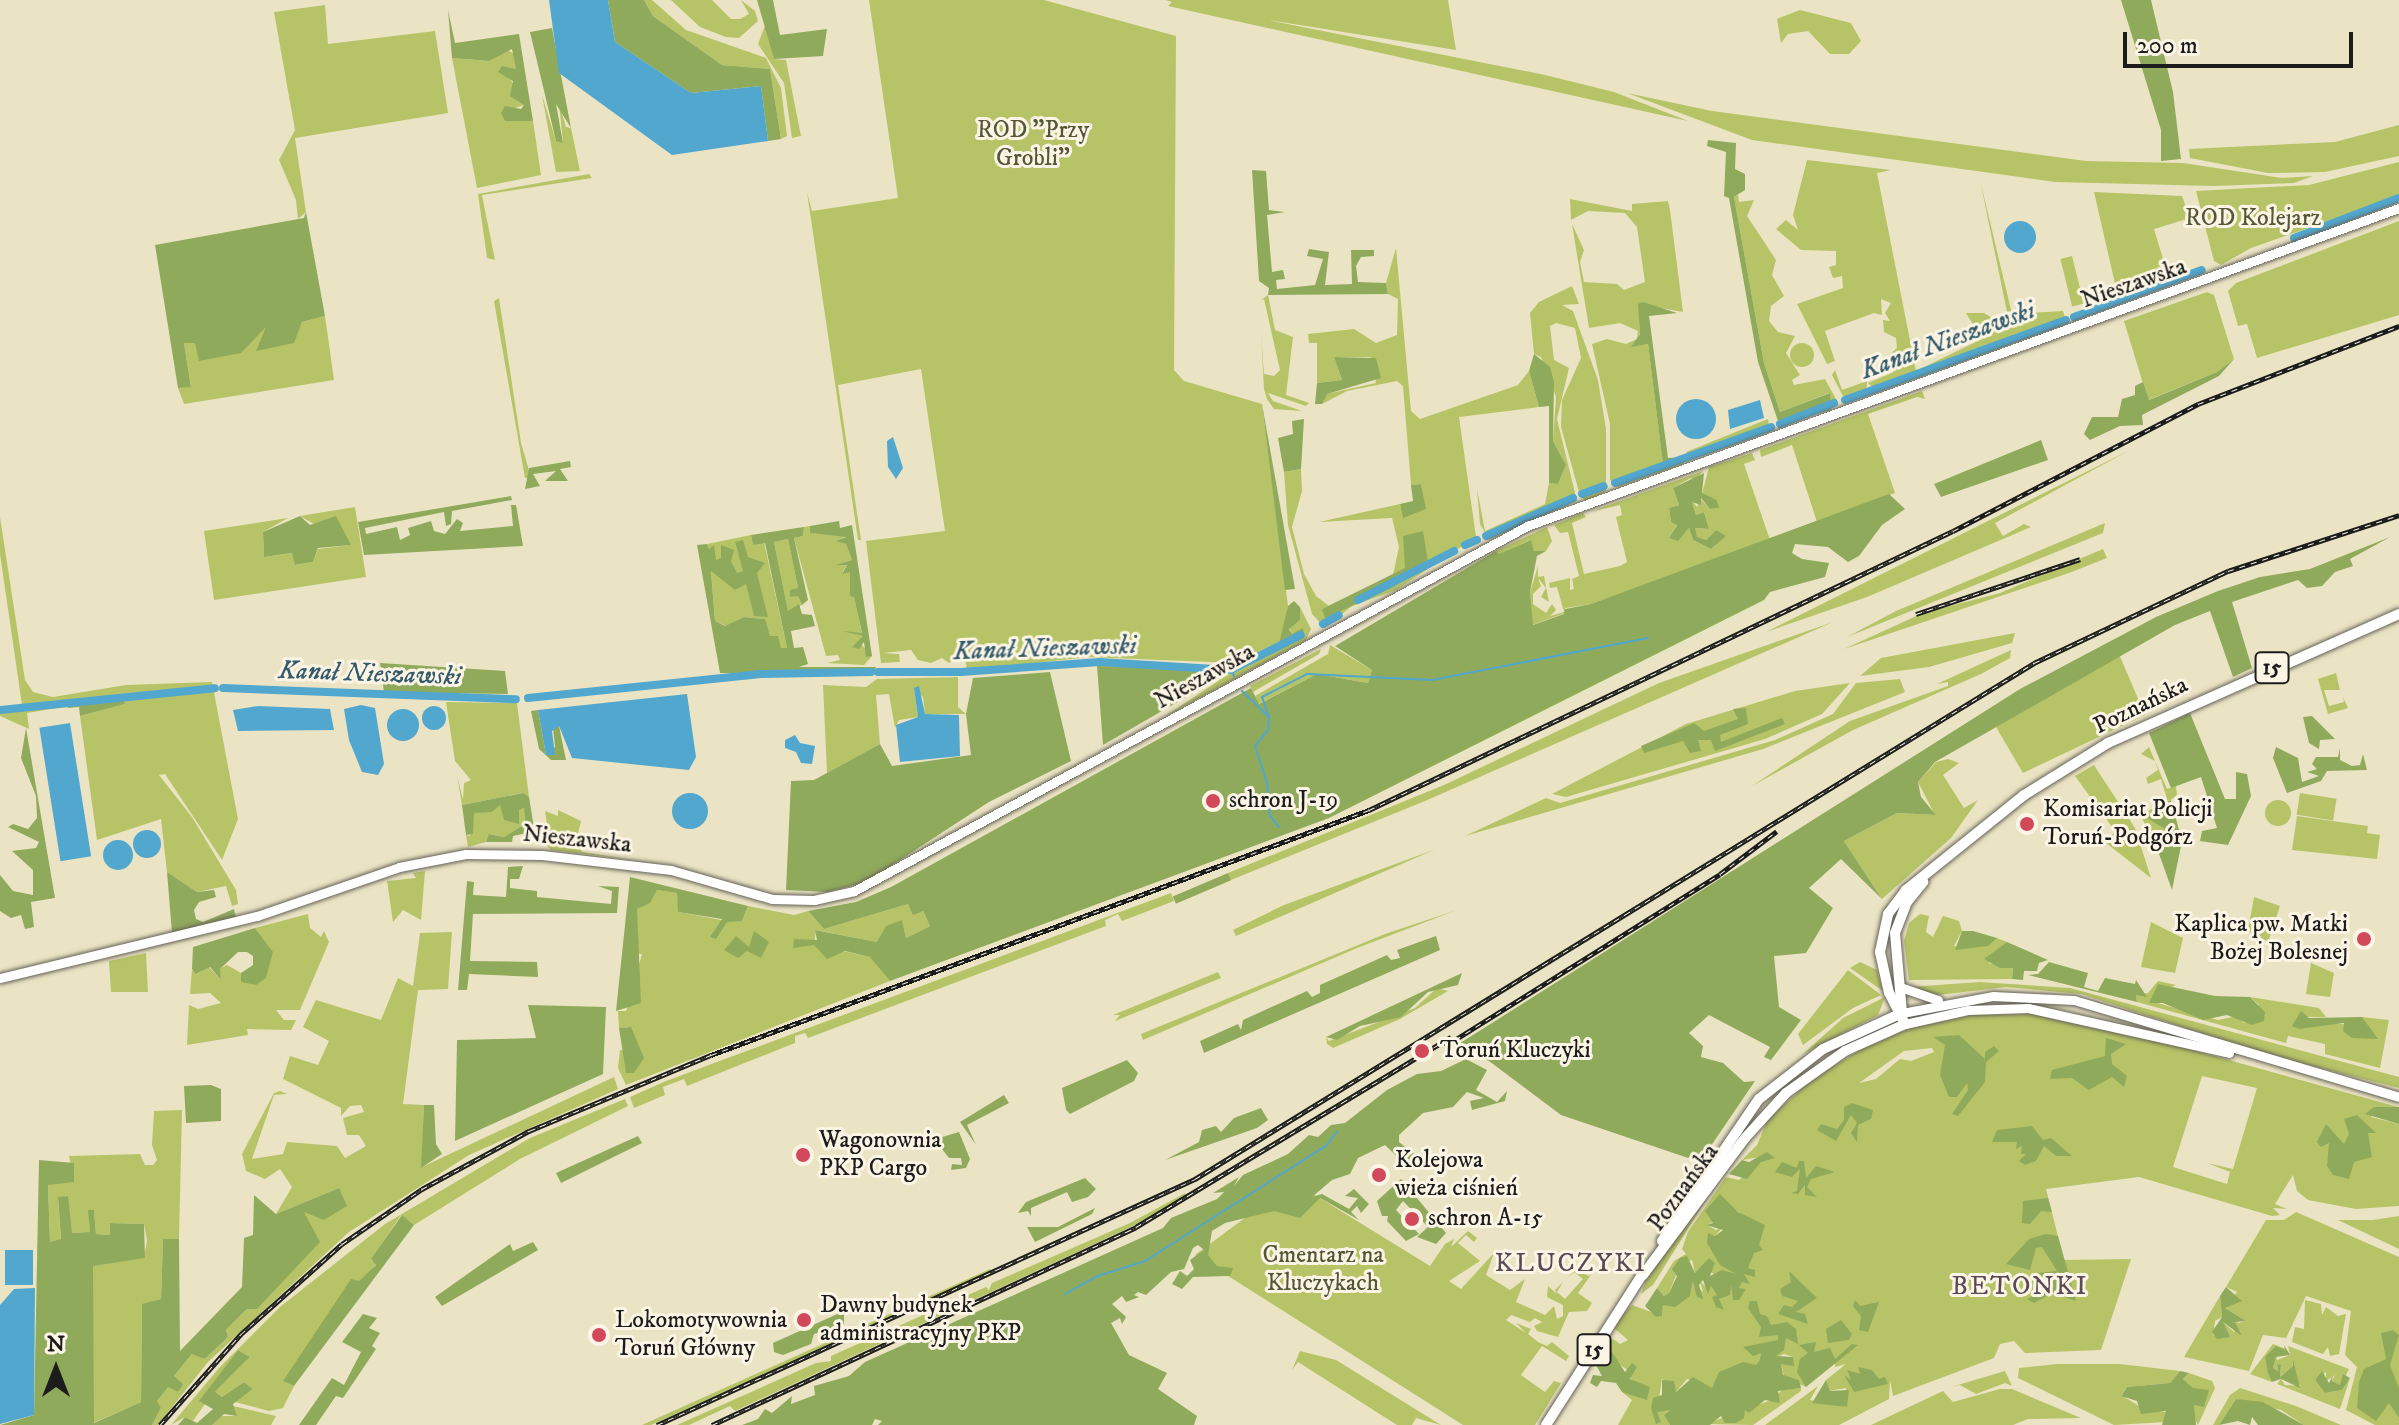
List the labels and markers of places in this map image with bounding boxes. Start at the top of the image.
place label: schron J-19 [1229,787,1338,815]
marker: schron J-19 [1204,792,1222,810]
place label: Komisariat Policji Toruń-Podgórz [2043,796,2213,852]
marker: Komisariat Policji Toruń-Podgórz [2018,815,2036,833]
place label: Kaplica pw. Matki Bożej Bolesnej [2174,911,2348,967]
marker: Kaplica pw. Matki Bożej Bolesnej [2355,930,2373,948]
place label: Toruń Kluczyki [1440,1037,1591,1065]
marker: Toruń Kluczyki [1411,1040,1433,1062]
place label: Wagonownia PKP Cargo [819,1127,941,1183]
marker: Wagonownia PKP Cargo [794,1146,812,1164]
place label: Kolejowa wieża ciśnień [1395,1147,1518,1203]
marker: Kolejowa wieża ciśnień [1370,1166,1388,1184]
place label: schron A-15 [1428,1205,1543,1233]
marker: schron A-15 [1403,1210,1421,1228]
place label: Dawny budynek administracyjny PKP [820,1292,1021,1348]
place label: Lokomotywownia Toruń Główny [615,1307,787,1363]
marker: Dawny budynek administracyjny PKP [795,1311,813,1329]
marker: Lokomotywownia Toruń Główny [590,1326,608,1344]

